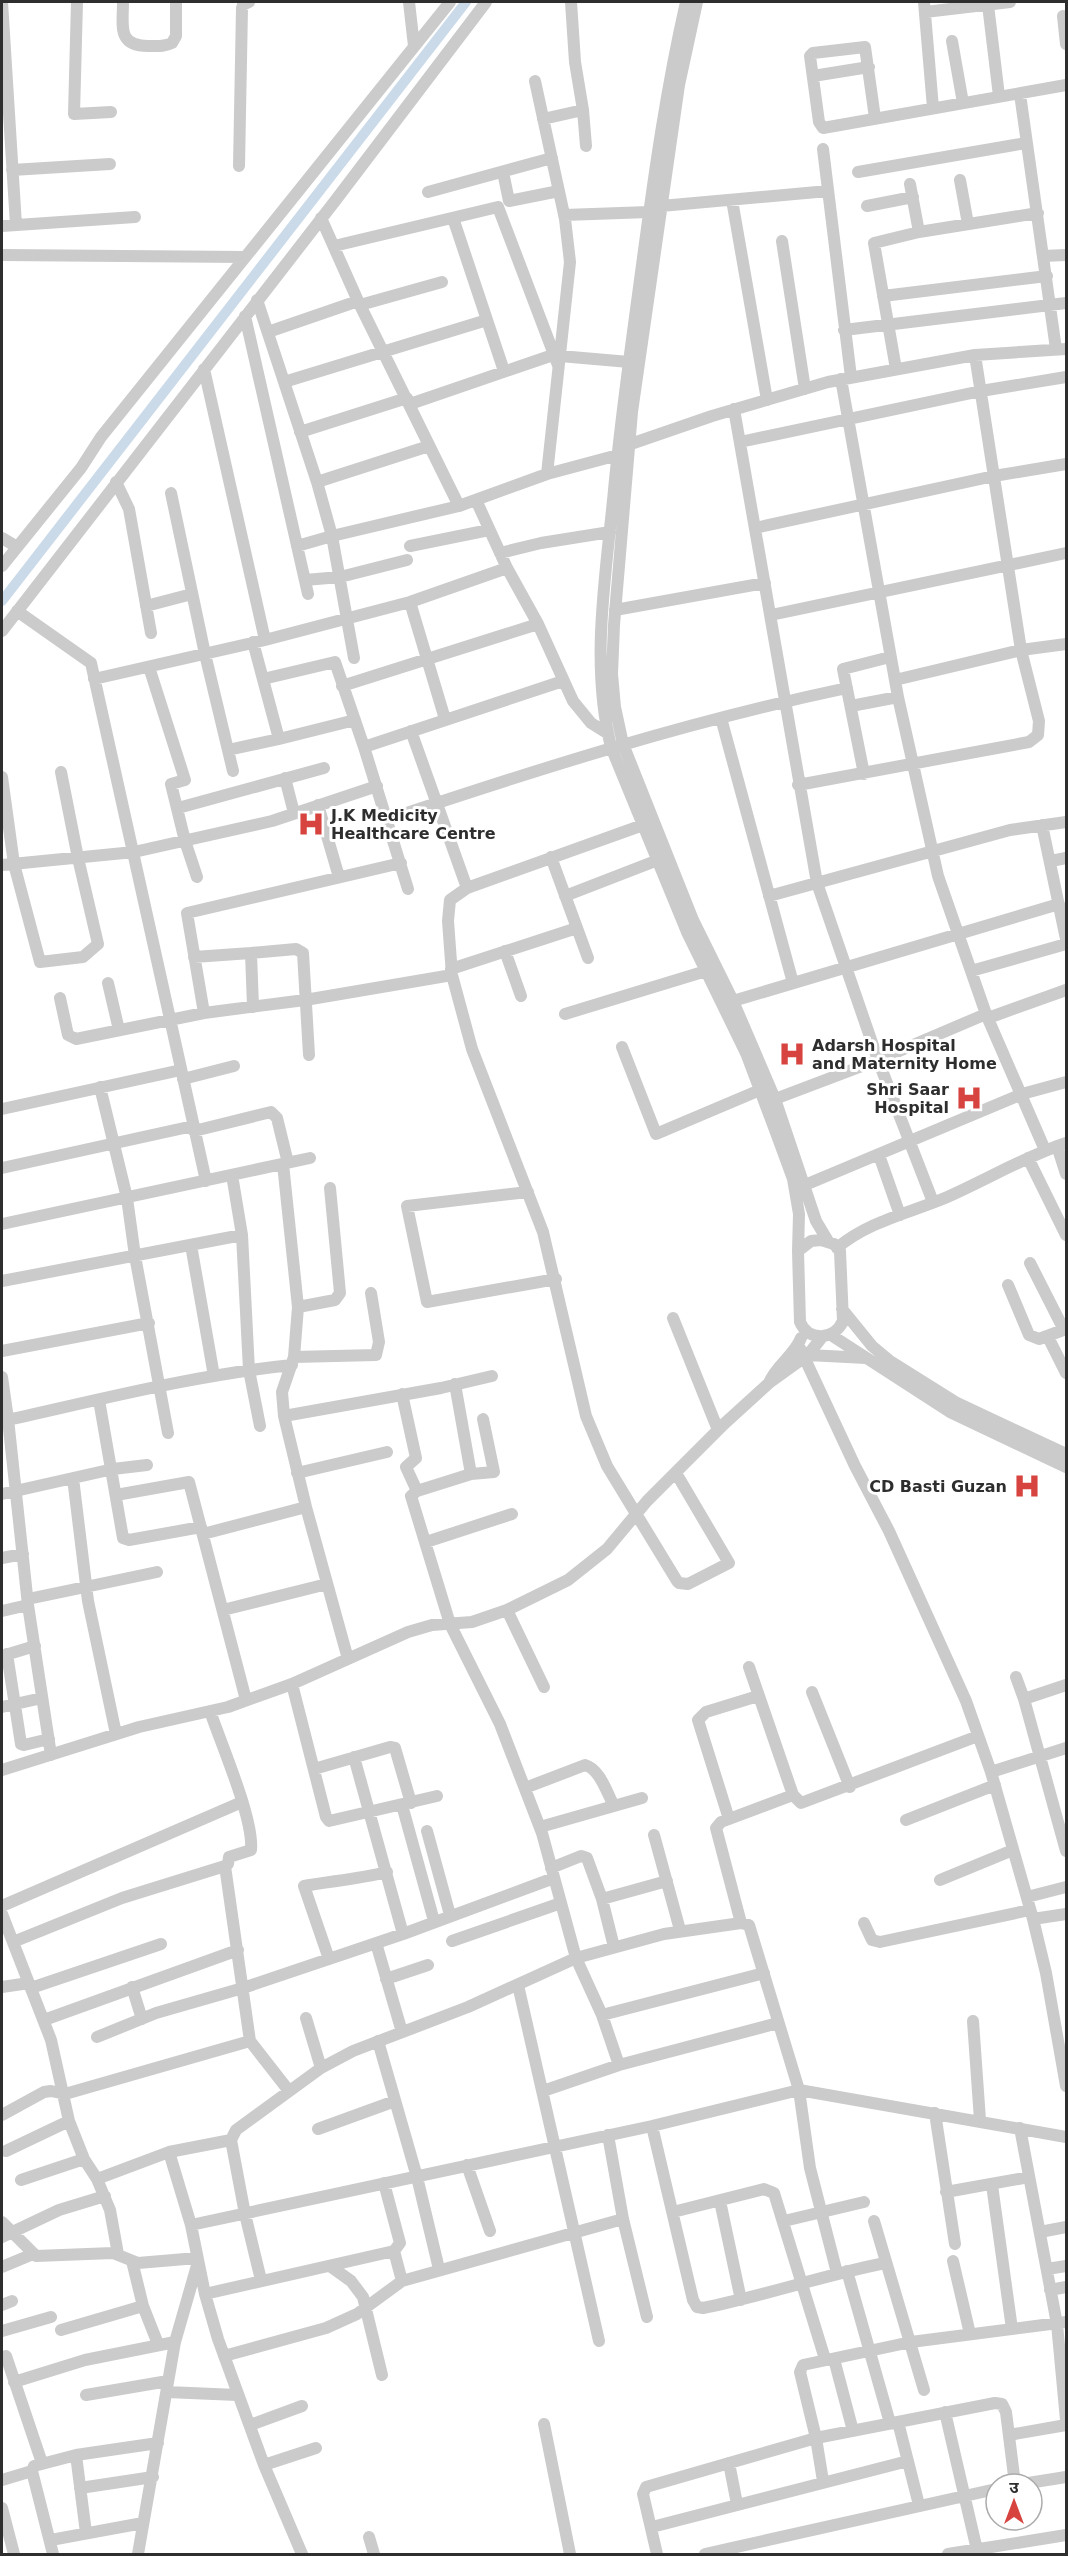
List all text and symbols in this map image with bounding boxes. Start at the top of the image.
place label: J.K Medicity Healthcare Centre [330,806,496,843]
hospital icon: J.K Medicity Healthcare Centre [296,809,326,839]
place label: Adarsh Hospital and Maternity Home [812,1036,997,1073]
hospital icon: Adarsh Hospital and Maternity Home [777,1039,807,1069]
place label: Shri Saar Hospital [866,1080,949,1117]
hospital icon: Shri Saar Hospital [954,1083,984,1113]
hospital icon: CD Basti Guzan [1012,1471,1042,1501]
place label: CD Basti Guzan [869,1477,1007,1496]
north arrow [984,2472,1044,2532]
text: उ [1009,2478,1019,2497]

